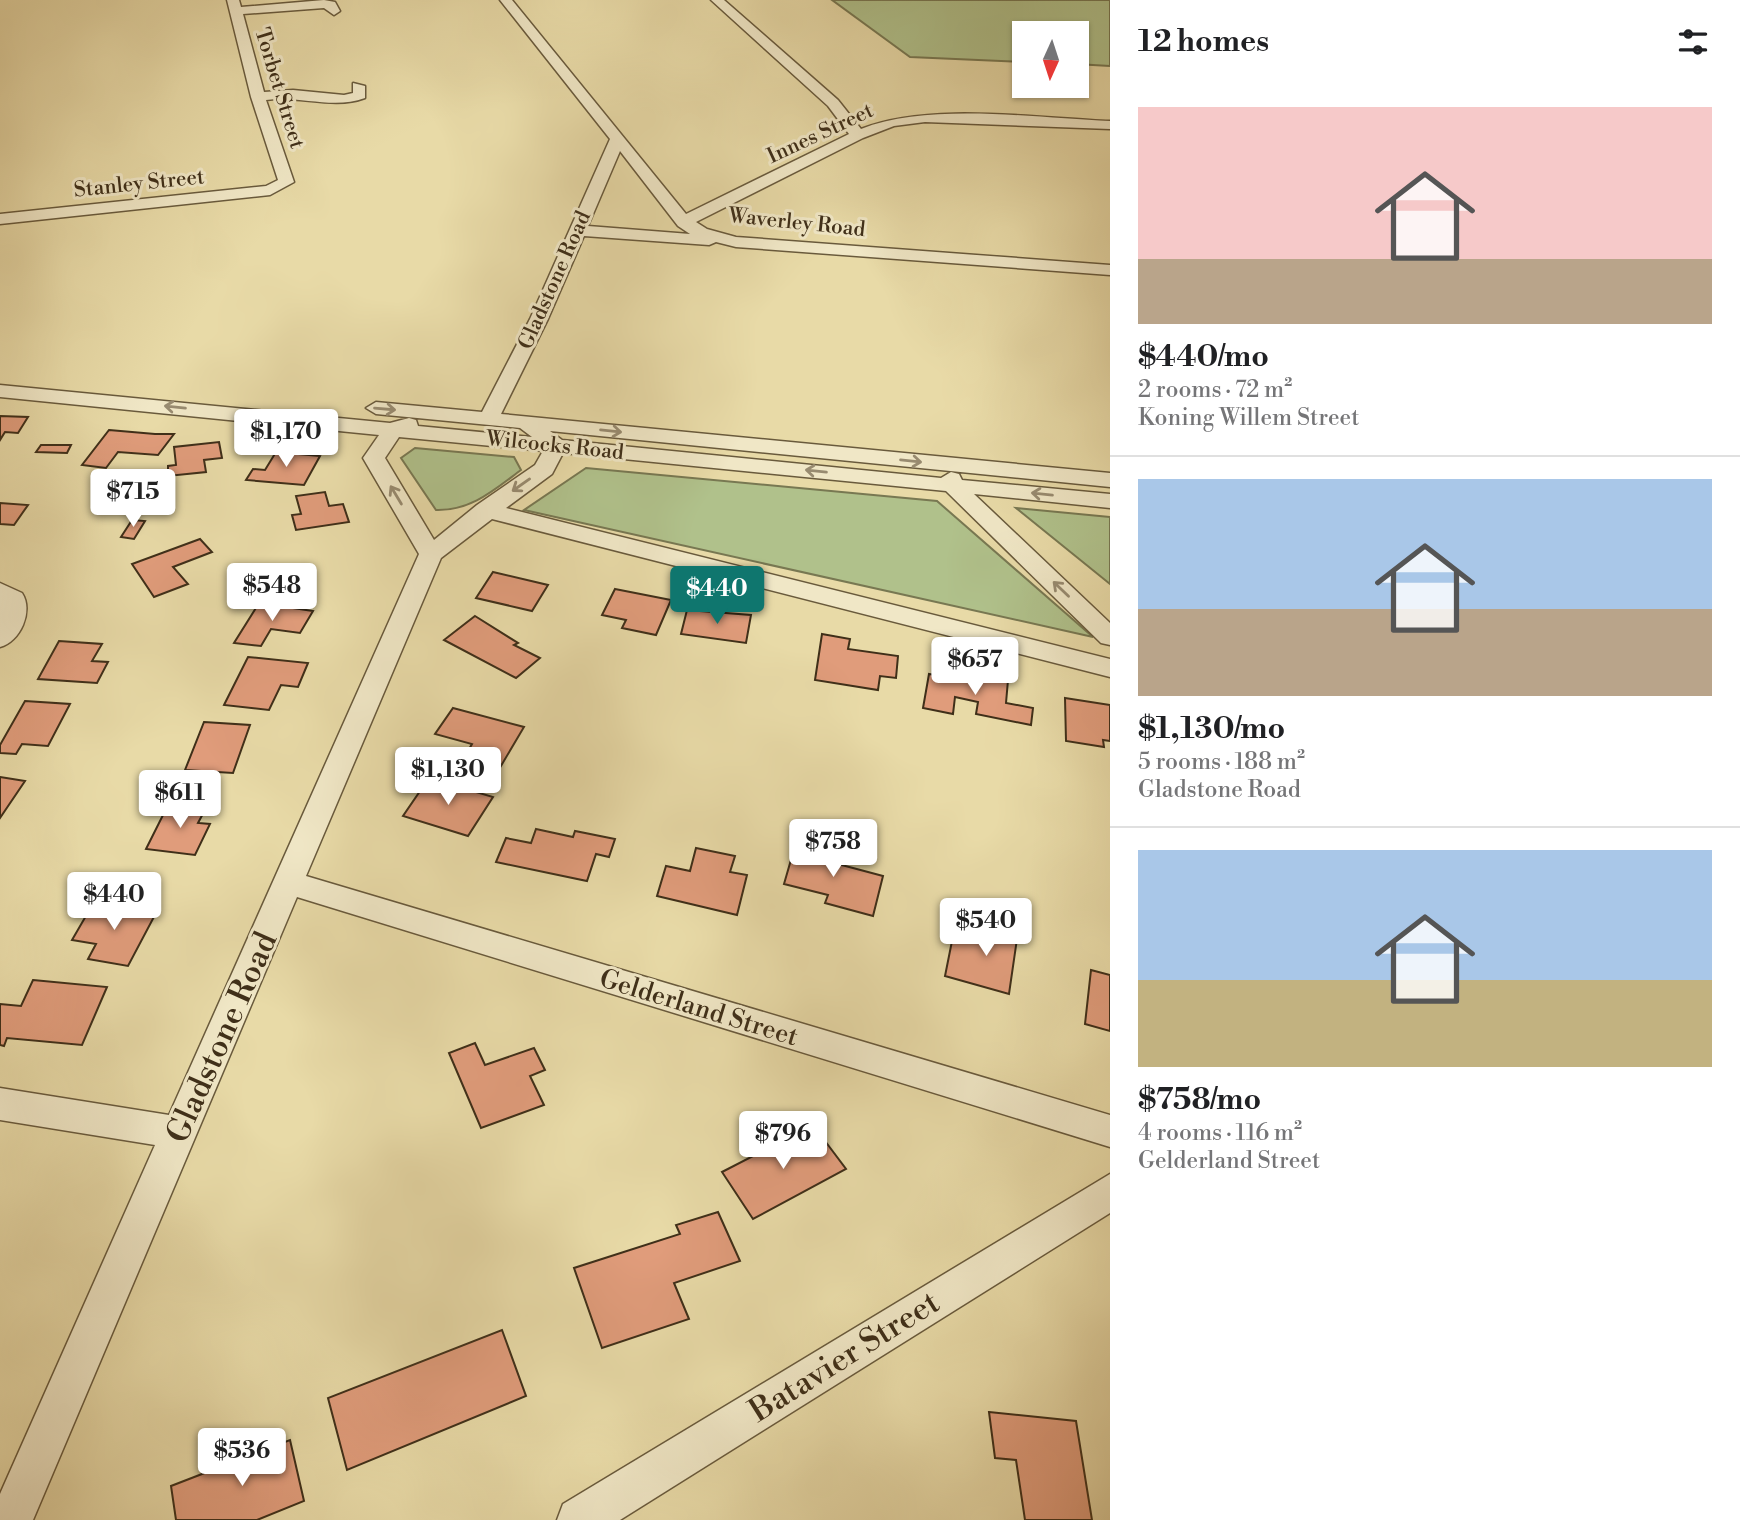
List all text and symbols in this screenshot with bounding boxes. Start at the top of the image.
north arrow [1012,21,1088,98]
map controls [1012,21,1089,98]
text: 12 homes [1138,23,1269,61]
icon: filters [1674,23,1712,61]
street label: Torbet Street [248,25,310,152]
street label: Innes Street [763,98,878,170]
icon: home [1362,153,1488,279]
street label: Stanley Street [72,164,206,204]
street label: Waverley Road [726,203,867,243]
street label: Gladstone Road [513,207,597,354]
text: $440/mo [1138,338,1269,376]
text: 2 rooms · 72 m² [1138,376,1292,404]
one-way arrow [164,401,187,414]
one-way arrow [373,403,396,416]
text: Koning Willem Street [1138,404,1359,432]
pin: $1,170 [229,410,343,469]
text: $1,170 [250,418,322,446]
one-way arrow [600,424,622,437]
street label: Wilcocks Road [484,426,625,466]
one-way arrow [899,454,922,467]
one-way arrow [805,465,828,478]
pin: $715 [92,470,174,529]
text: $715 [106,478,160,506]
one-way arrow [512,478,531,492]
one-way arrow [389,486,403,506]
one-way arrow [1031,488,1054,501]
icon: home [1362,525,1488,651]
pin: $548 [231,564,313,623]
pin: $440 [676,566,758,626]
text: $548 [243,572,301,600]
text: $440 [686,575,748,603]
one-way arrow [1053,581,1070,598]
pin: $657 [934,638,1016,697]
text: $657 [947,646,1003,674]
text: $1,130/mo [1138,710,1285,748]
pin: $1,130 [391,748,505,807]
text: 5 rooms · 188 m² [1138,748,1305,776]
text: $1,130 [411,756,485,784]
pin: $611 [139,770,221,830]
text: Gladstone Road [1138,776,1301,804]
text: $611 [155,779,205,807]
pin: $758 [792,820,874,879]
text: $758 [805,828,861,856]
pin: $440 [73,872,155,932]
text: $440 [83,881,145,909]
icon: home [1362,896,1488,1022]
pin: $540 [945,898,1027,958]
text: $540 [956,907,1016,935]
street label: Gladstone Road [158,926,286,1149]
street label: Gelderland Street [596,963,802,1053]
text: $758/mo [1138,1081,1261,1119]
pin: $796 [742,1112,824,1171]
text: 4 rooms · 116 m² [1138,1119,1302,1147]
text: $796 [755,1120,811,1148]
text: Gelderland Street [1138,1147,1320,1175]
street label: Batavier Street [741,1283,947,1432]
pin: $536 [201,1428,283,1488]
text: $536 [214,1437,270,1465]

